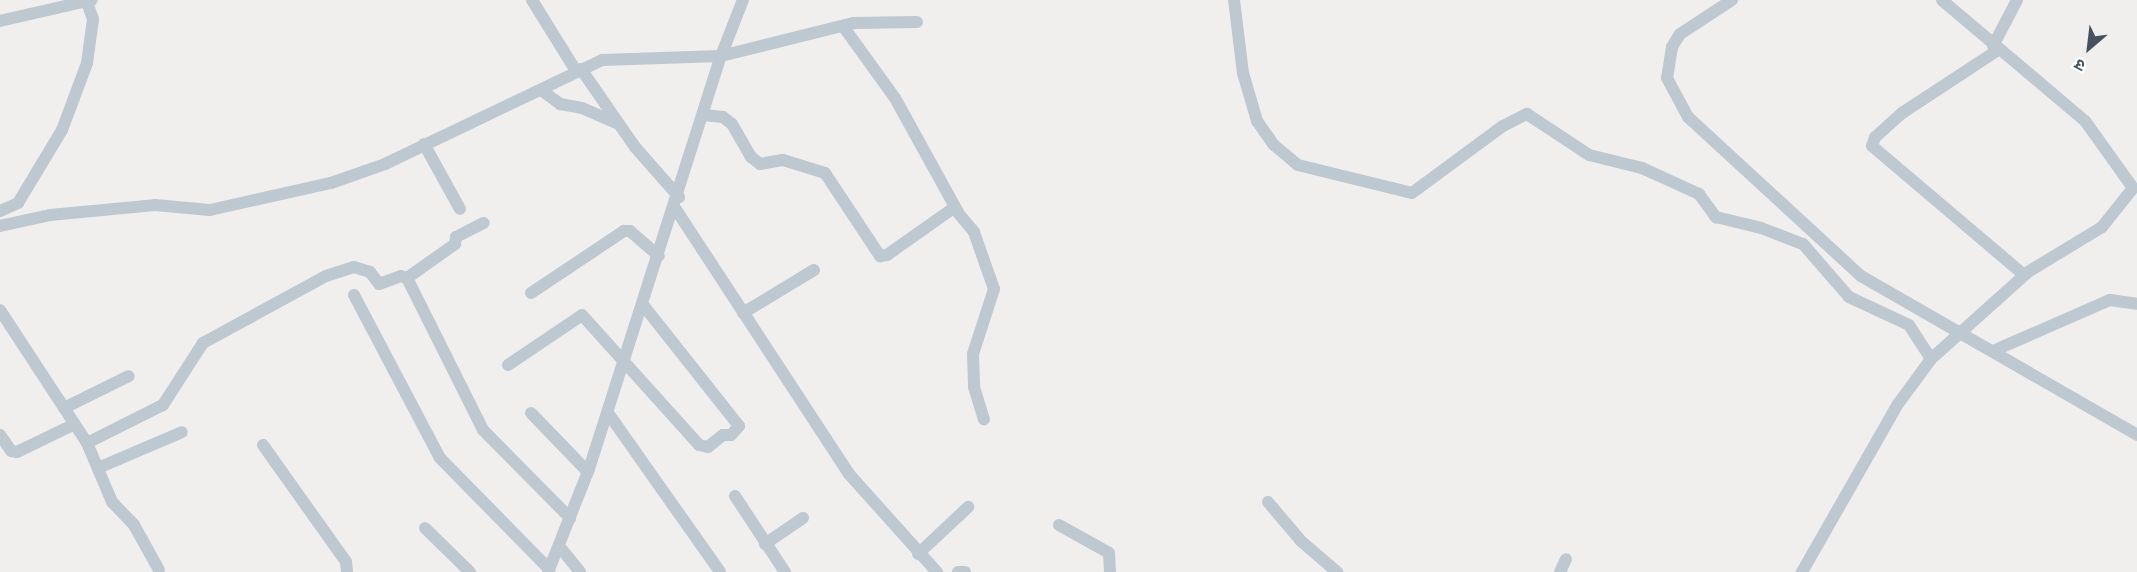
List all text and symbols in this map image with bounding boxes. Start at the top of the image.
north arrow [2059,18,2119,78]
text: उ [2072,53,2089,75]

